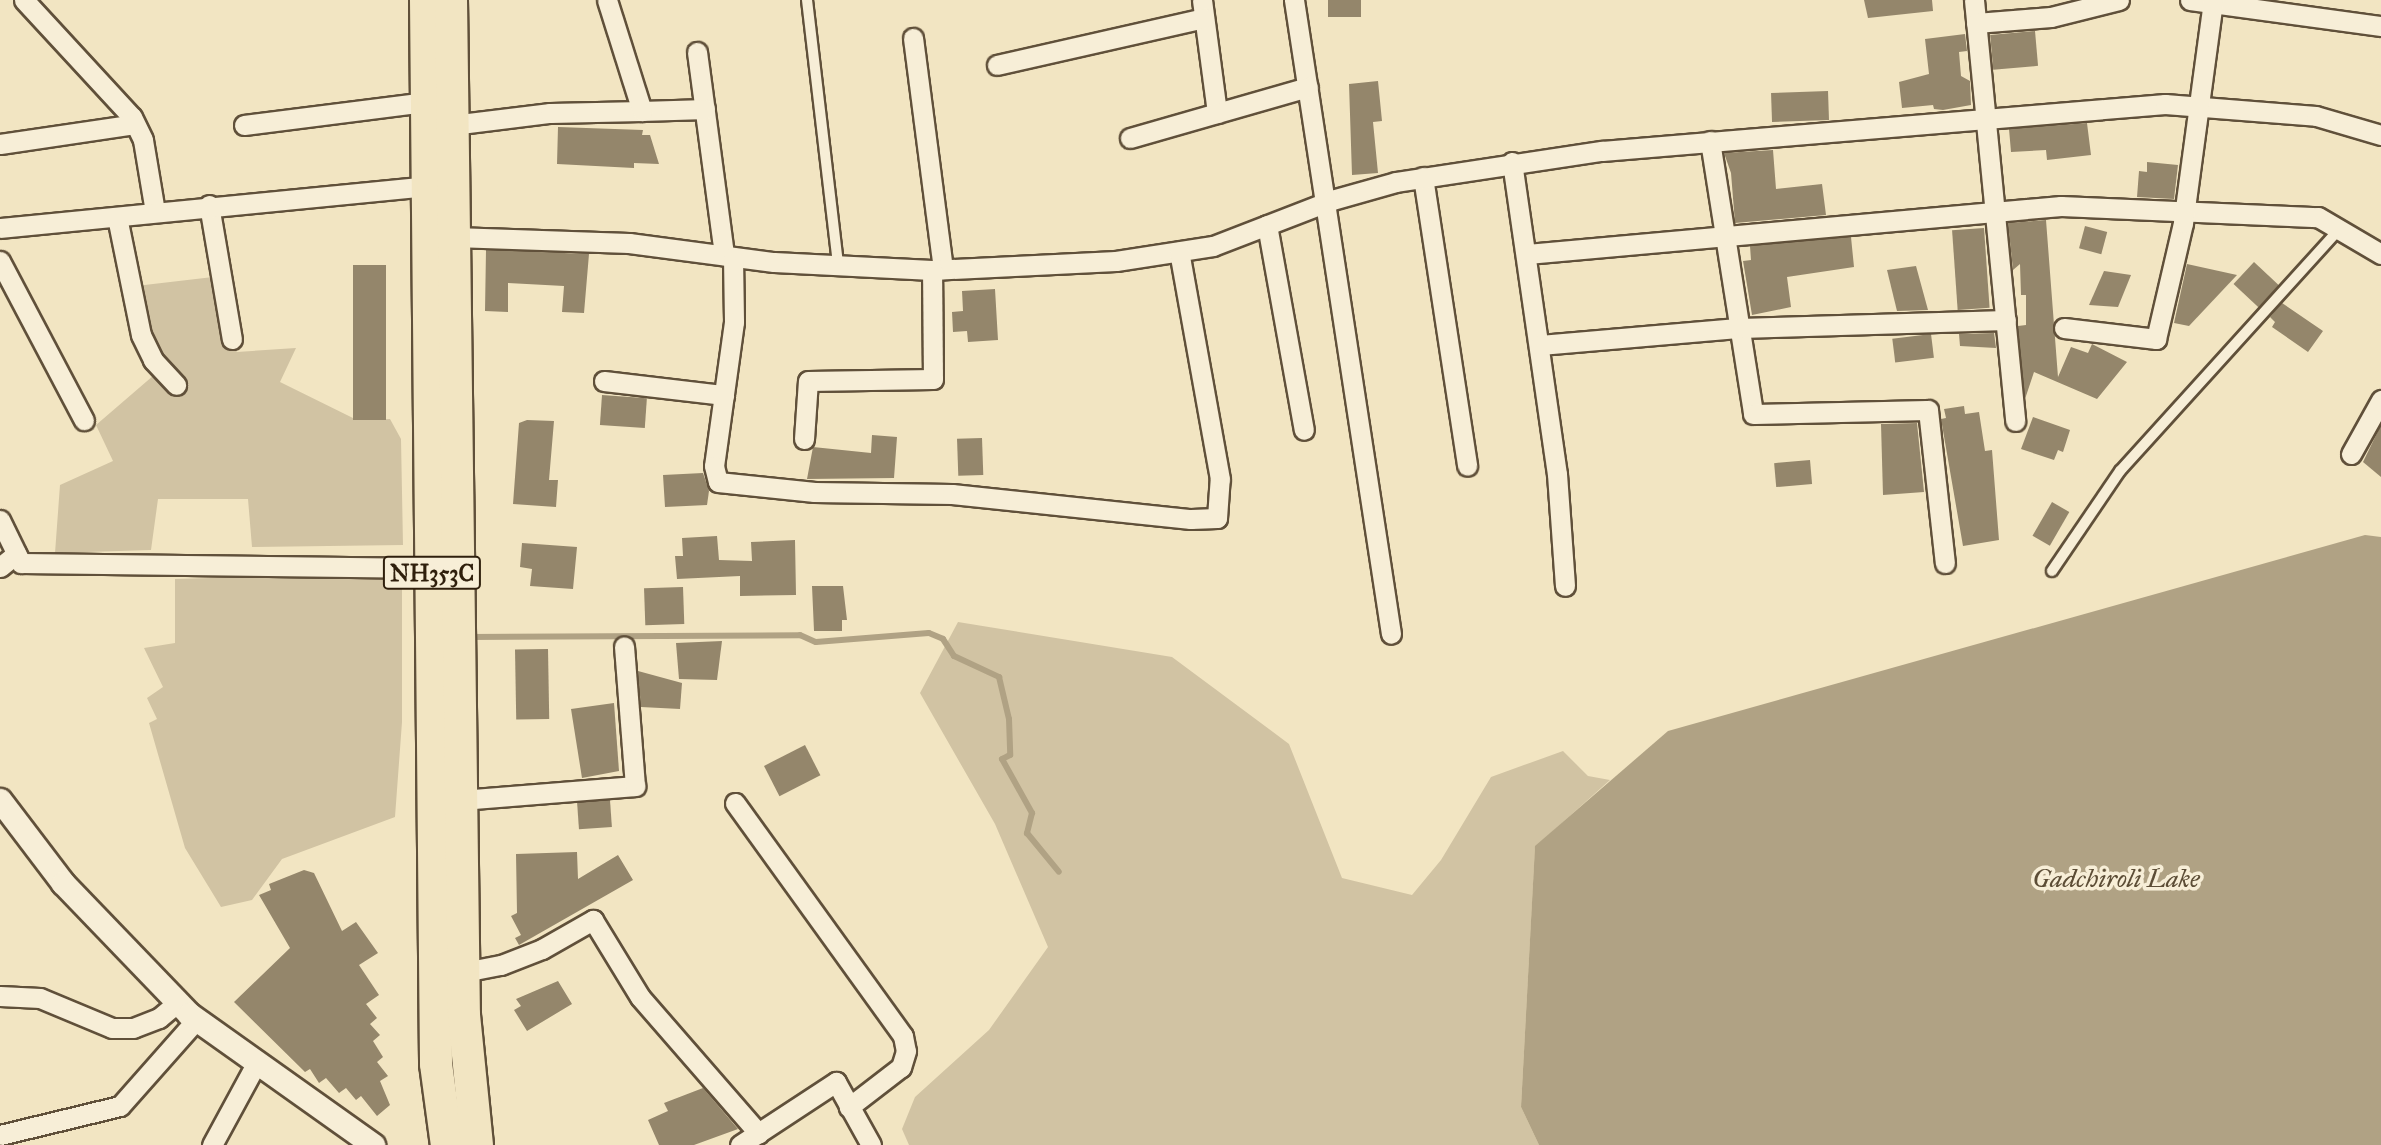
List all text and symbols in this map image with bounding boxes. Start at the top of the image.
road number: NH353C [381,554,483,593]
water label: Gadchiroli Lake [2032,863,2200,895]

